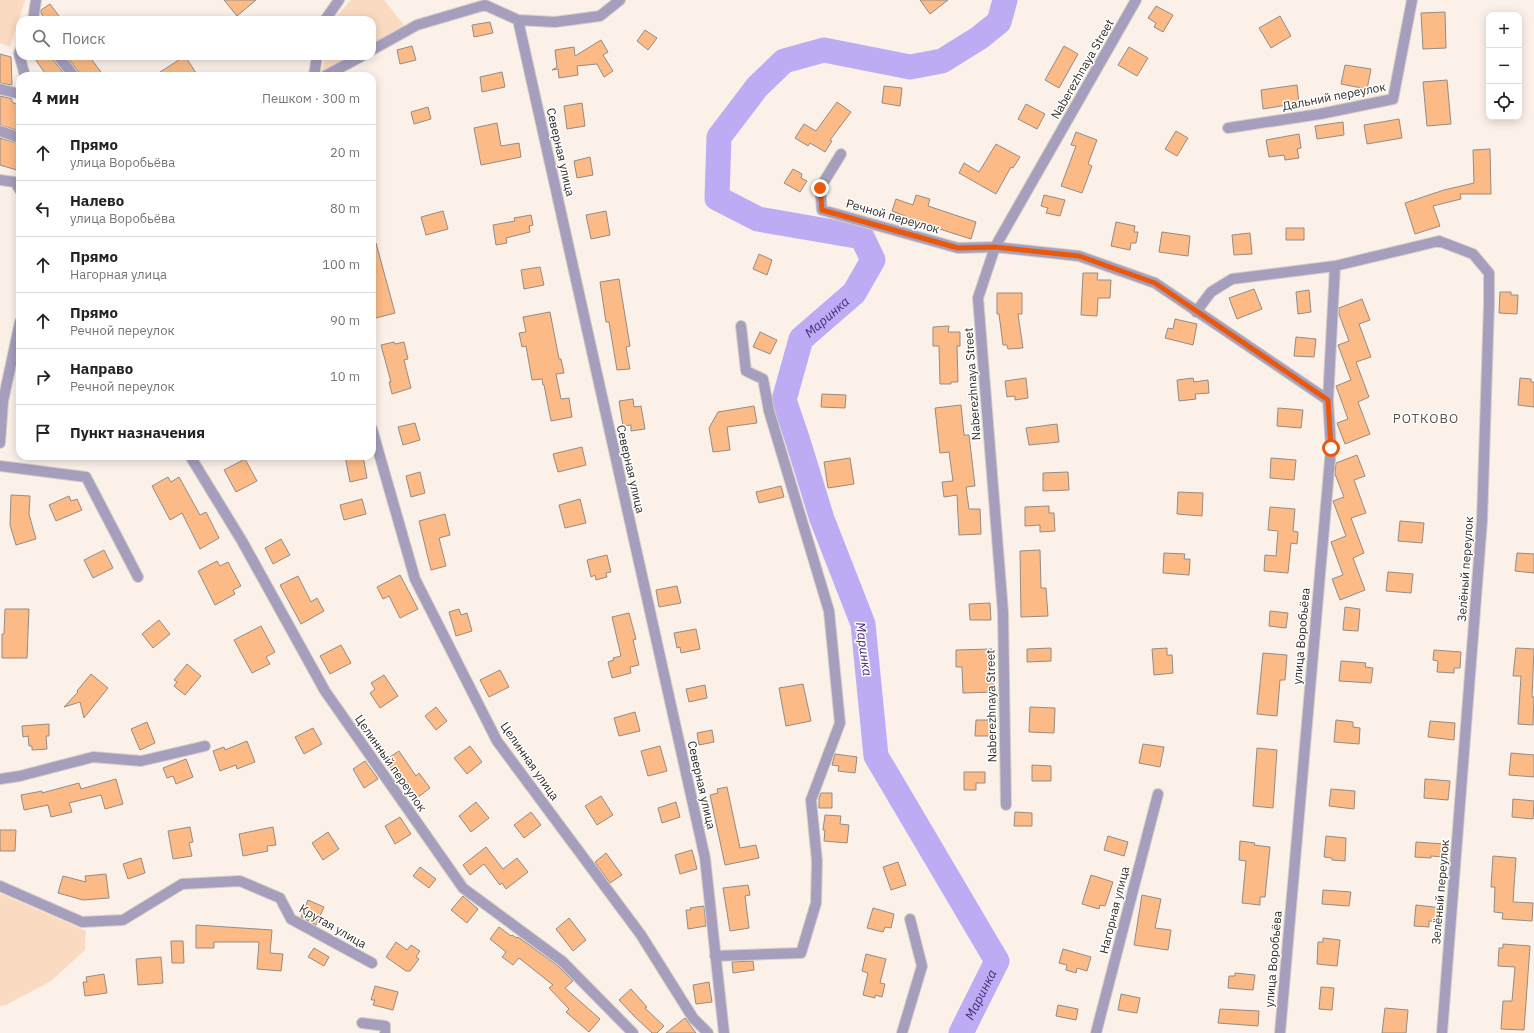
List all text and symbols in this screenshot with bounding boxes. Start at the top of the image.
map controls [1486,12,1522,120]
button: + [1486,12,1522,48]
search box [16,16,376,60]
street label: Naberezhnaya Street [1047,16,1117,122]
icon: search [30,27,52,49]
text: Поиск [62,29,105,48]
button: − [1486,48,1522,84]
street label: Дальний переулок [1281,79,1387,113]
button: locate [1486,84,1522,120]
text: 4 мин [32,87,79,109]
text: Пешком · 300 m [262,90,360,107]
street label: Северная улица [544,106,579,198]
text: Прямо [70,135,118,154]
icon: ahead [32,142,54,164]
text: 20 m [330,144,360,161]
text: улица Воробьёва [70,154,175,171]
route end [811,179,829,197]
text: Налево [70,191,124,210]
street label: Речной переулок [845,195,942,237]
icon: left [32,198,54,220]
text: 80 m [330,200,360,217]
text: улица Воробьёва [70,210,175,227]
text: Прямо [70,247,118,266]
icon: ahead [32,254,54,276]
text: 100 m [322,256,360,273]
text: Нагорная улица [70,266,167,283]
water label: Маринка [801,293,853,341]
text: Прямо [70,303,118,322]
icon: ahead [32,310,54,332]
text: 90 m [330,312,360,329]
text: Речной переулок [70,322,175,339]
street label: Naberezhnaya Street [961,327,983,441]
text: Направо [70,359,133,378]
icon: right [32,366,54,388]
text: 10 m [330,368,360,385]
text: Речной переулок [70,378,175,395]
district label: РОТКОВО [1393,410,1459,427]
icon: arrive [32,422,54,444]
text: Пункт назначения [70,423,205,442]
street label: Северная улица [614,423,649,515]
route start [1322,439,1340,457]
street label: Зелёный переулок [1454,515,1476,622]
street label: улица Воробьёва [1289,586,1313,685]
water label: Маринка [852,621,876,677]
street label: Naberezhnaya Street [983,649,999,763]
street label: Целинный переулок [352,712,430,815]
street label: Целинная улица [497,719,563,804]
street label: Северная улица [685,739,720,831]
street label: Зелёный переулок [1428,838,1452,945]
street label: Нагорная улица [1096,864,1132,955]
street label: Крутая улица [297,901,370,952]
street label: улица Воробьёва [1261,909,1285,1008]
water label: Маринка [961,967,1000,1023]

